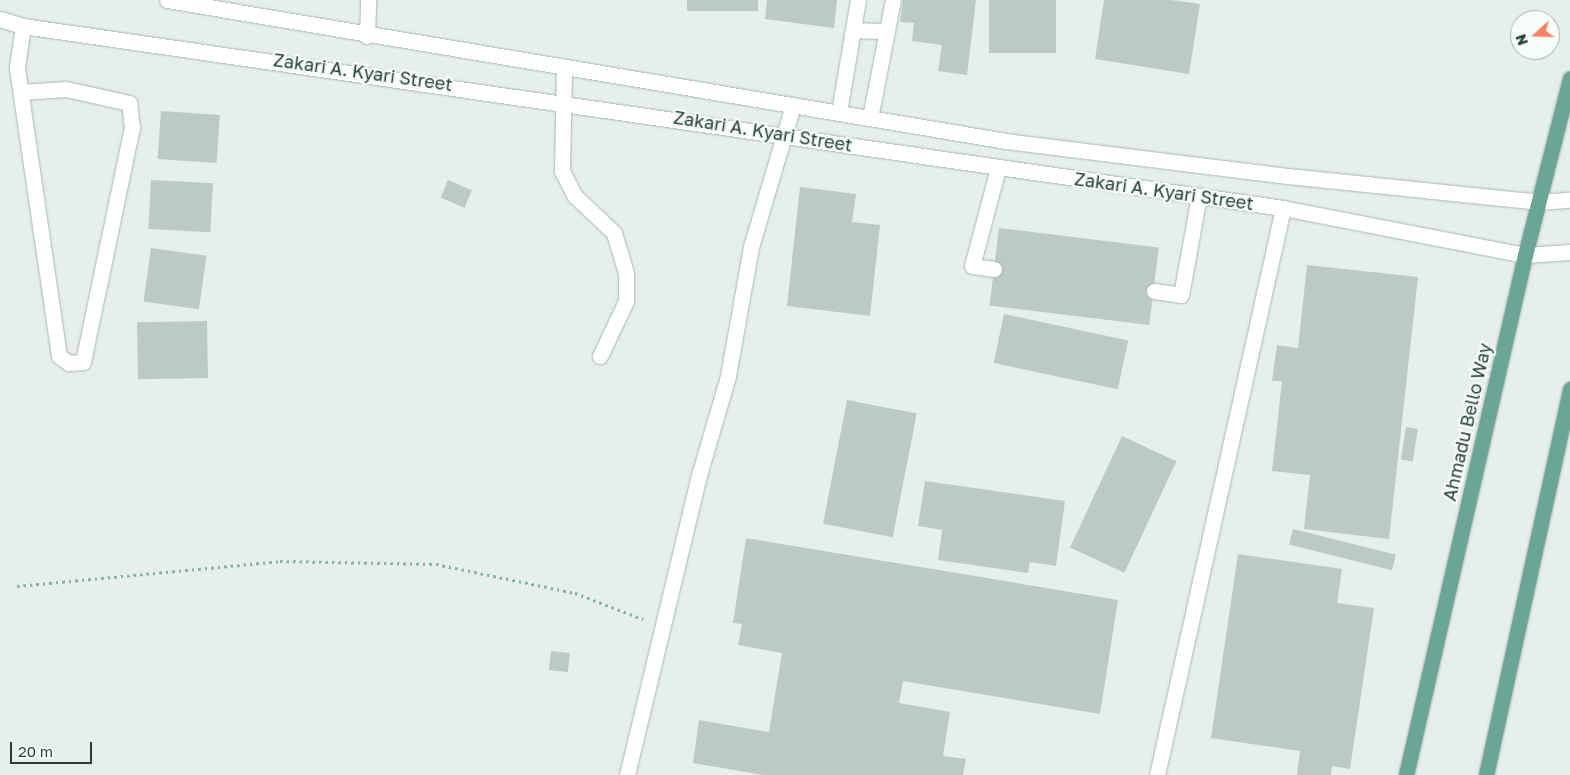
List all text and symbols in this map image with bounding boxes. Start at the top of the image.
north arrow [1510,10,1560,60]
text: N [1512,32,1531,48]
street label: Zakari A. Kyari Street [272,49,454,95]
street label: Zakari A. Kyari Street [672,106,854,156]
street label: Zakari A. Kyari Street [1073,168,1255,214]
street label: Ahmadu Bello Way [1438,341,1496,503]
scale bar [12,732,95,764]
text: 20 m [18,742,53,760]

